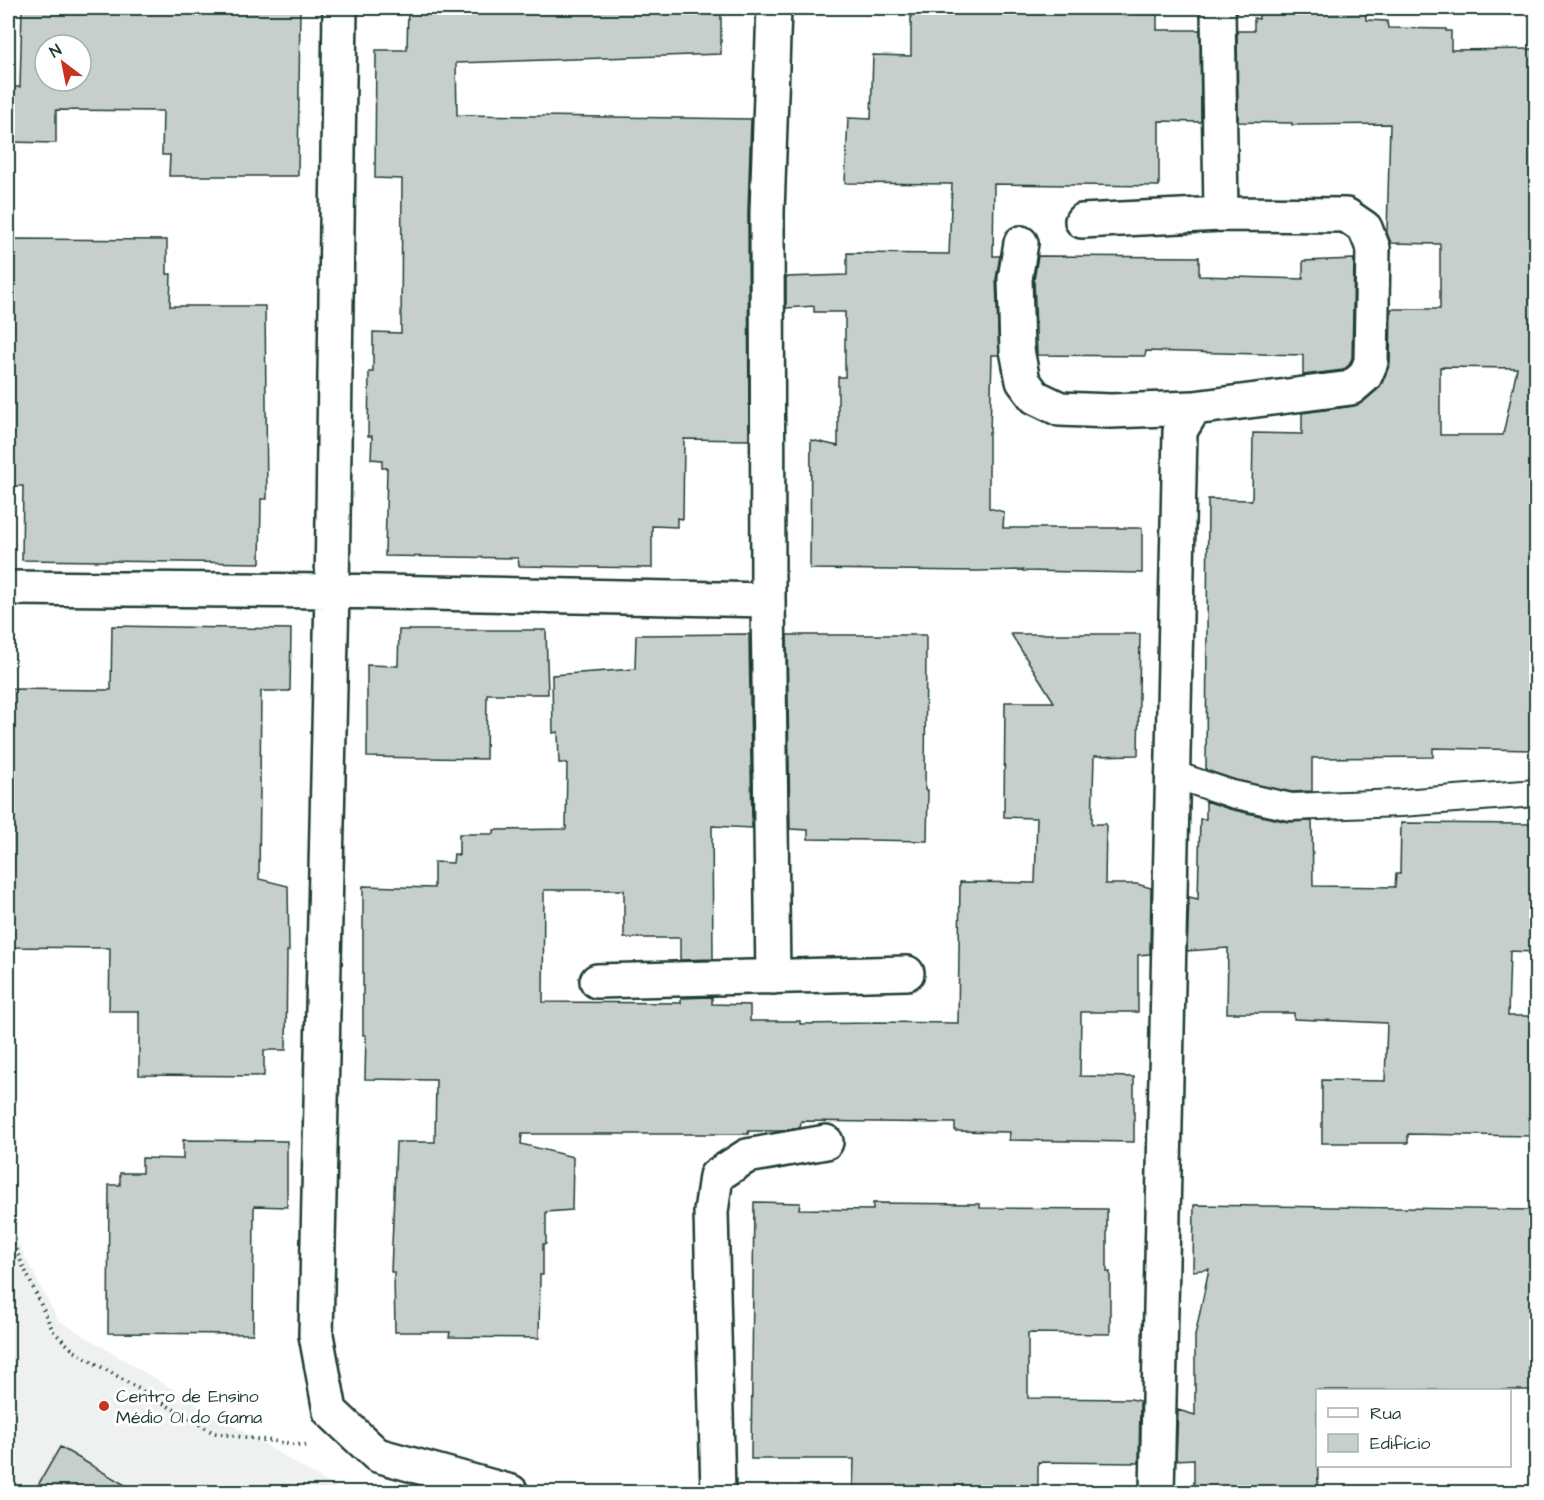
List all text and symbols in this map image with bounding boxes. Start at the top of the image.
north arrow [33,33,93,93]
text: N [45,39,66,63]
place label: Centro de Ensino Médio 01 do Gama [116,1384,262,1430]
legend [1316,1389,1511,1467]
marker: Centro de Ensino Médio 01 do Gama [97,1399,111,1413]
text: Rua [1370,1401,1401,1426]
text: Edifício [1370,1431,1430,1456]

